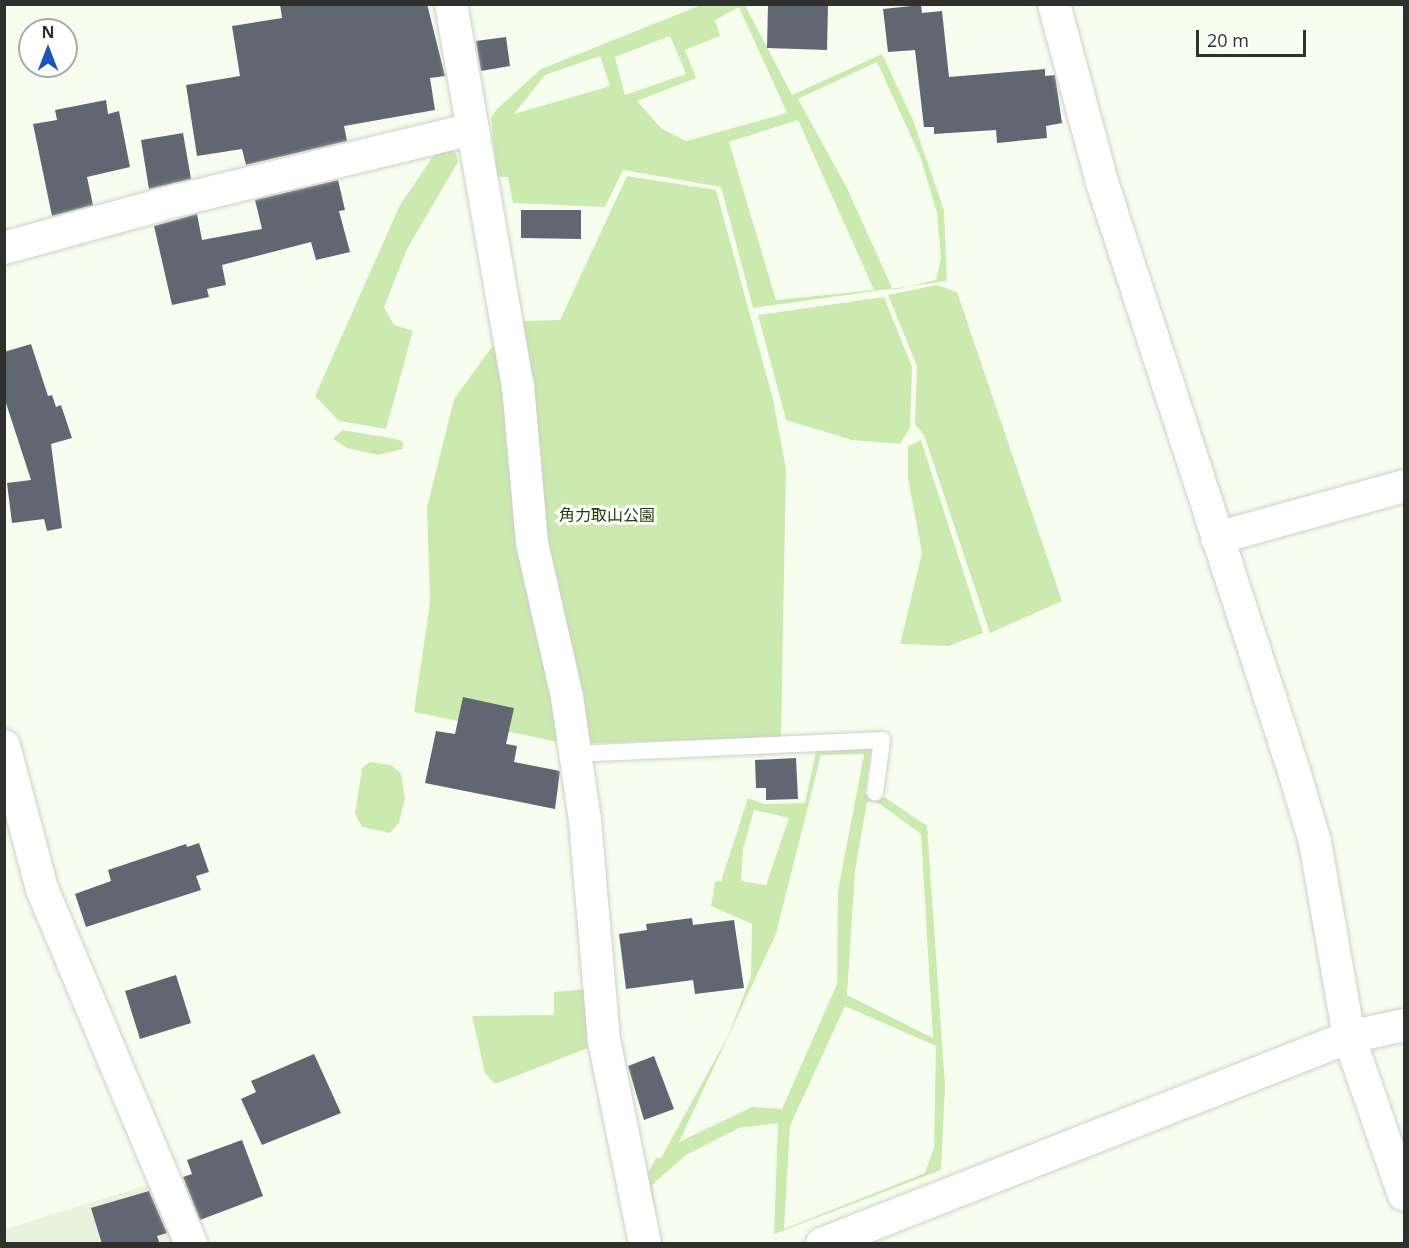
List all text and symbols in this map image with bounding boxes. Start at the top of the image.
north arrow [18,18,78,78]
scale bar [1199,18,1308,56]
text: N [41,21,55,43]
text: 20 m [1207,28,1249,52]
park label: 角力取山公園 [559,505,655,525]

